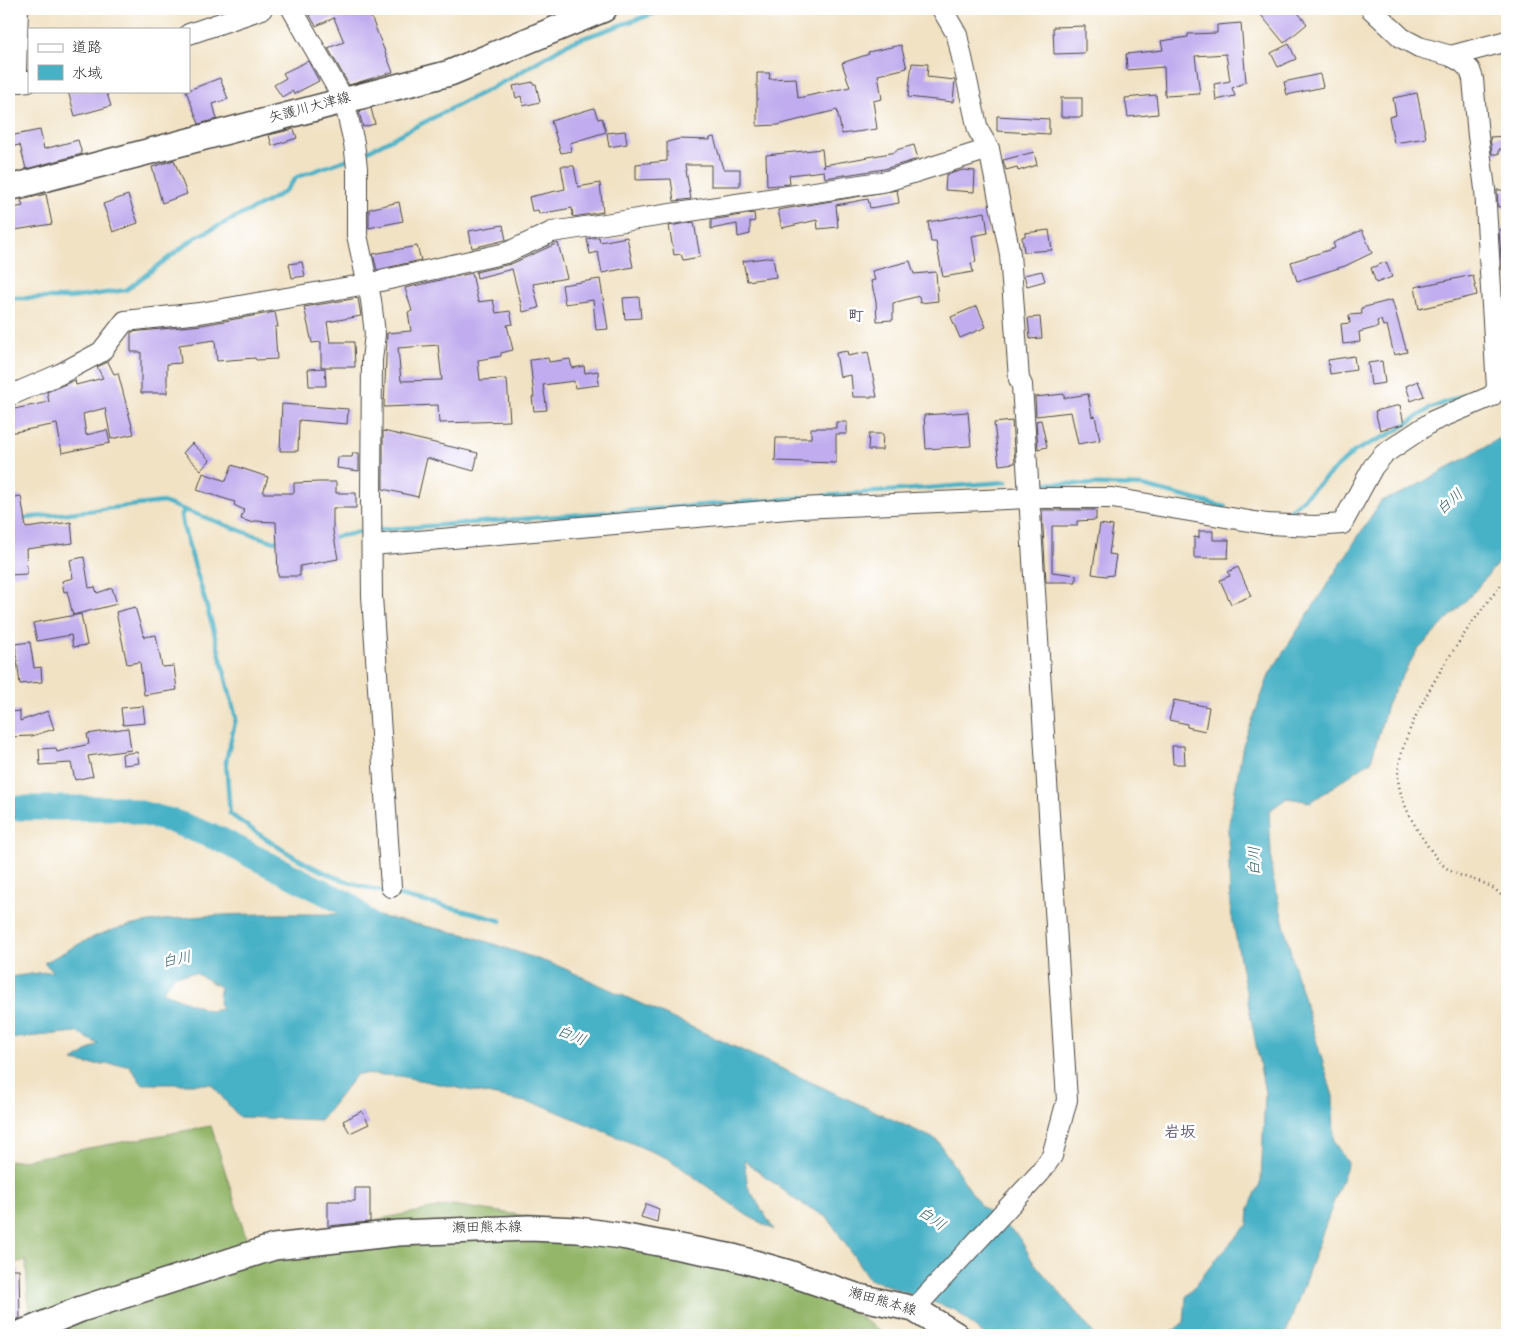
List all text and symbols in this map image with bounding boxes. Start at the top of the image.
legend [28,28,190,92]
text: 道路 [72,40,102,58]
text: 水域 [72,65,102,84]
street label: 矢護川大津線 [267,90,353,128]
district label: 町 [848,309,864,328]
water label: 白川 [1434,486,1468,520]
water label: 白川 [1247,846,1265,876]
water label: 白川 [160,949,194,973]
water label: 白川 [554,1023,588,1051]
district label: 岩坂 [1164,1124,1196,1144]
water label: 白川 [914,1204,948,1236]
street label: 瀬田熊本線 [452,1220,522,1238]
street label: 瀬田熊本線 [846,1285,918,1321]

